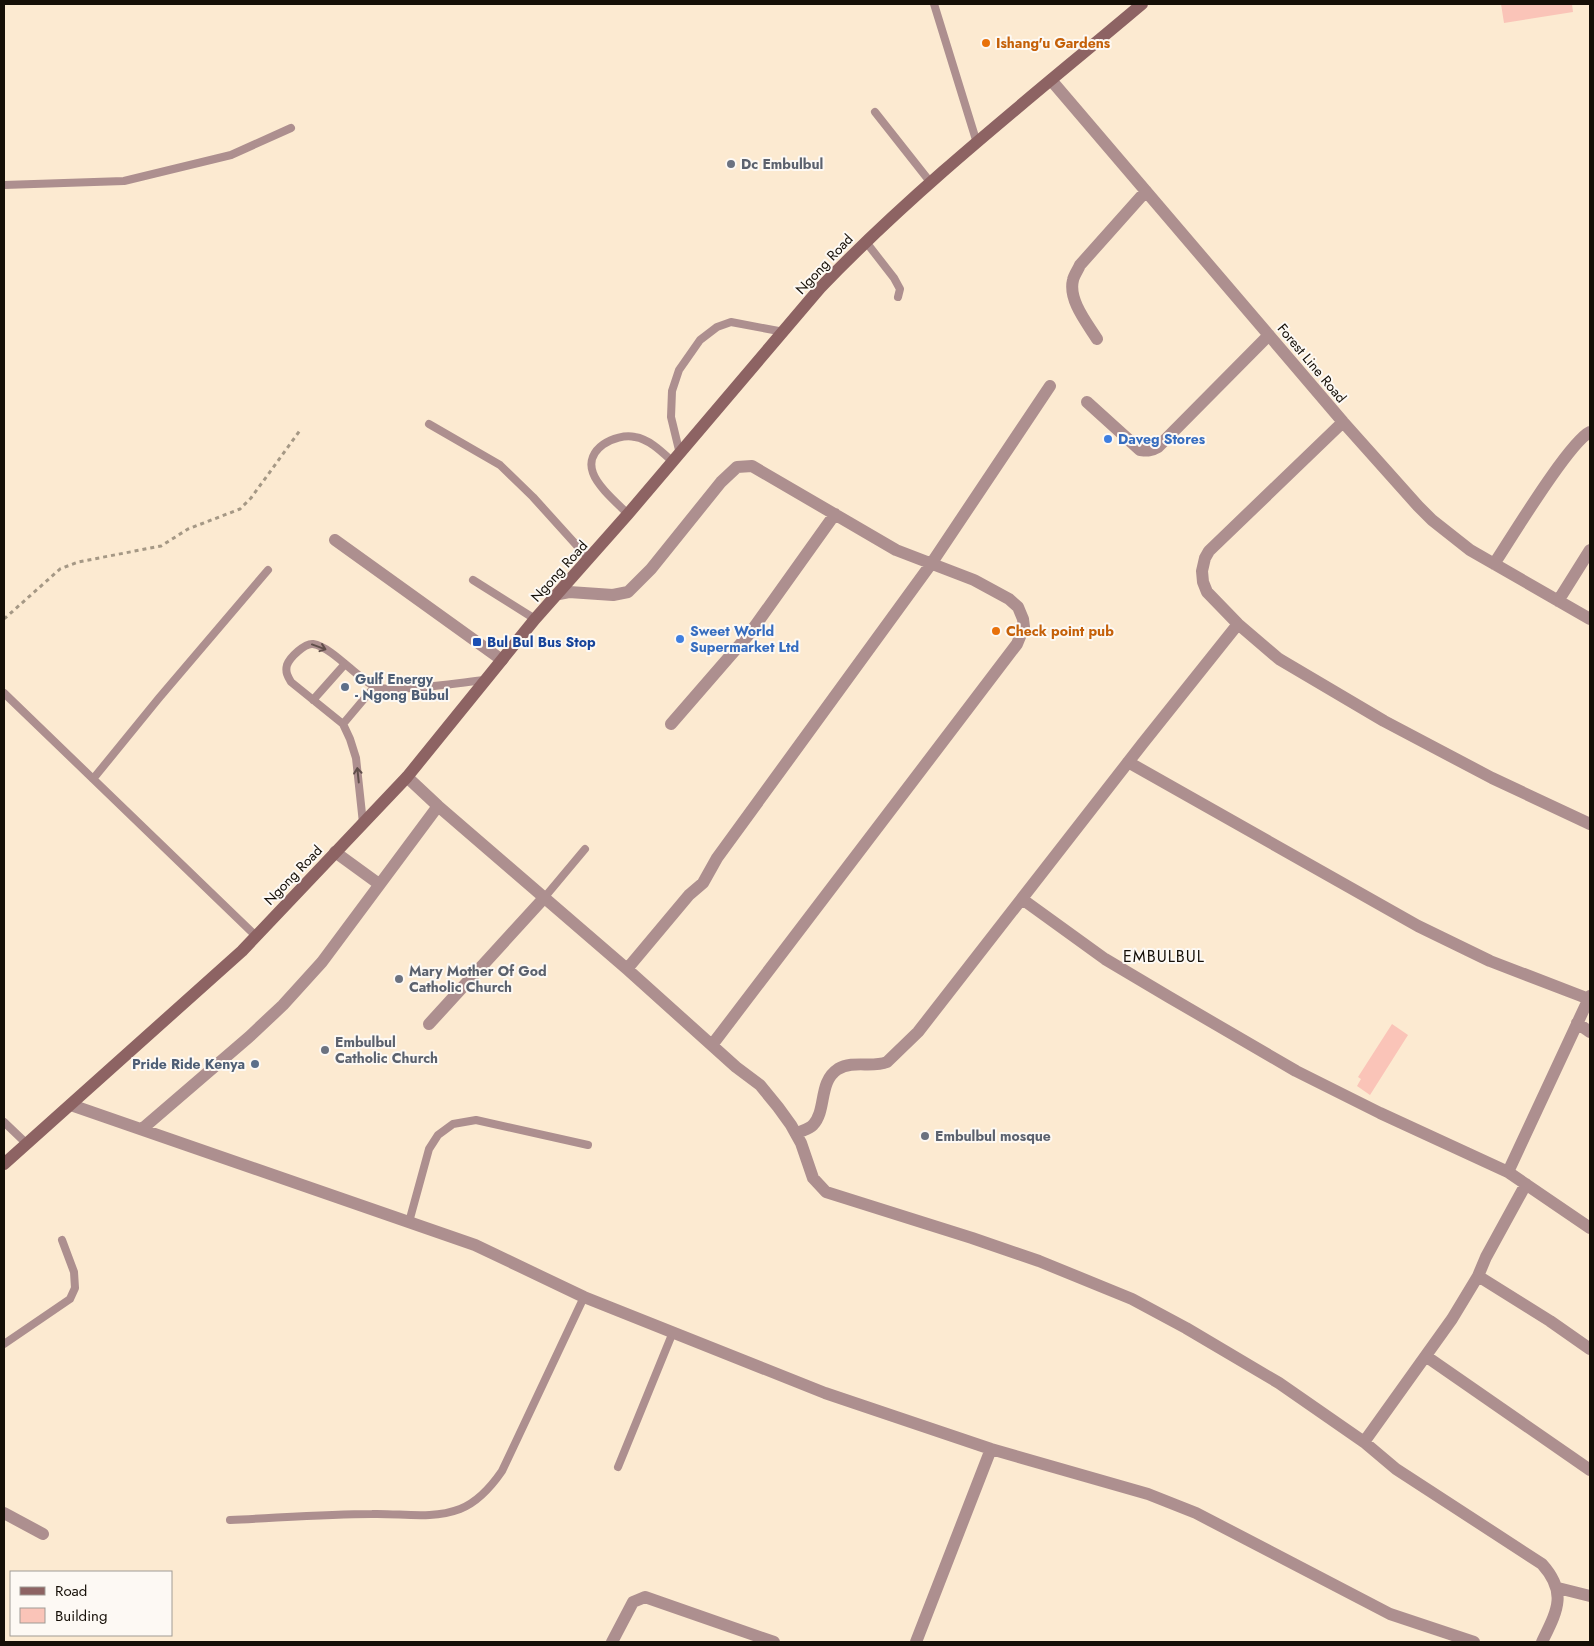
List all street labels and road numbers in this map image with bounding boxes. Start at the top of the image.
street label: Ngong Road [791,229,857,299]
street label: Forest Line Road [1273,319,1351,407]
street label: Ngong Road [526,536,592,606]
street label: Ngong Road [259,841,327,909]

